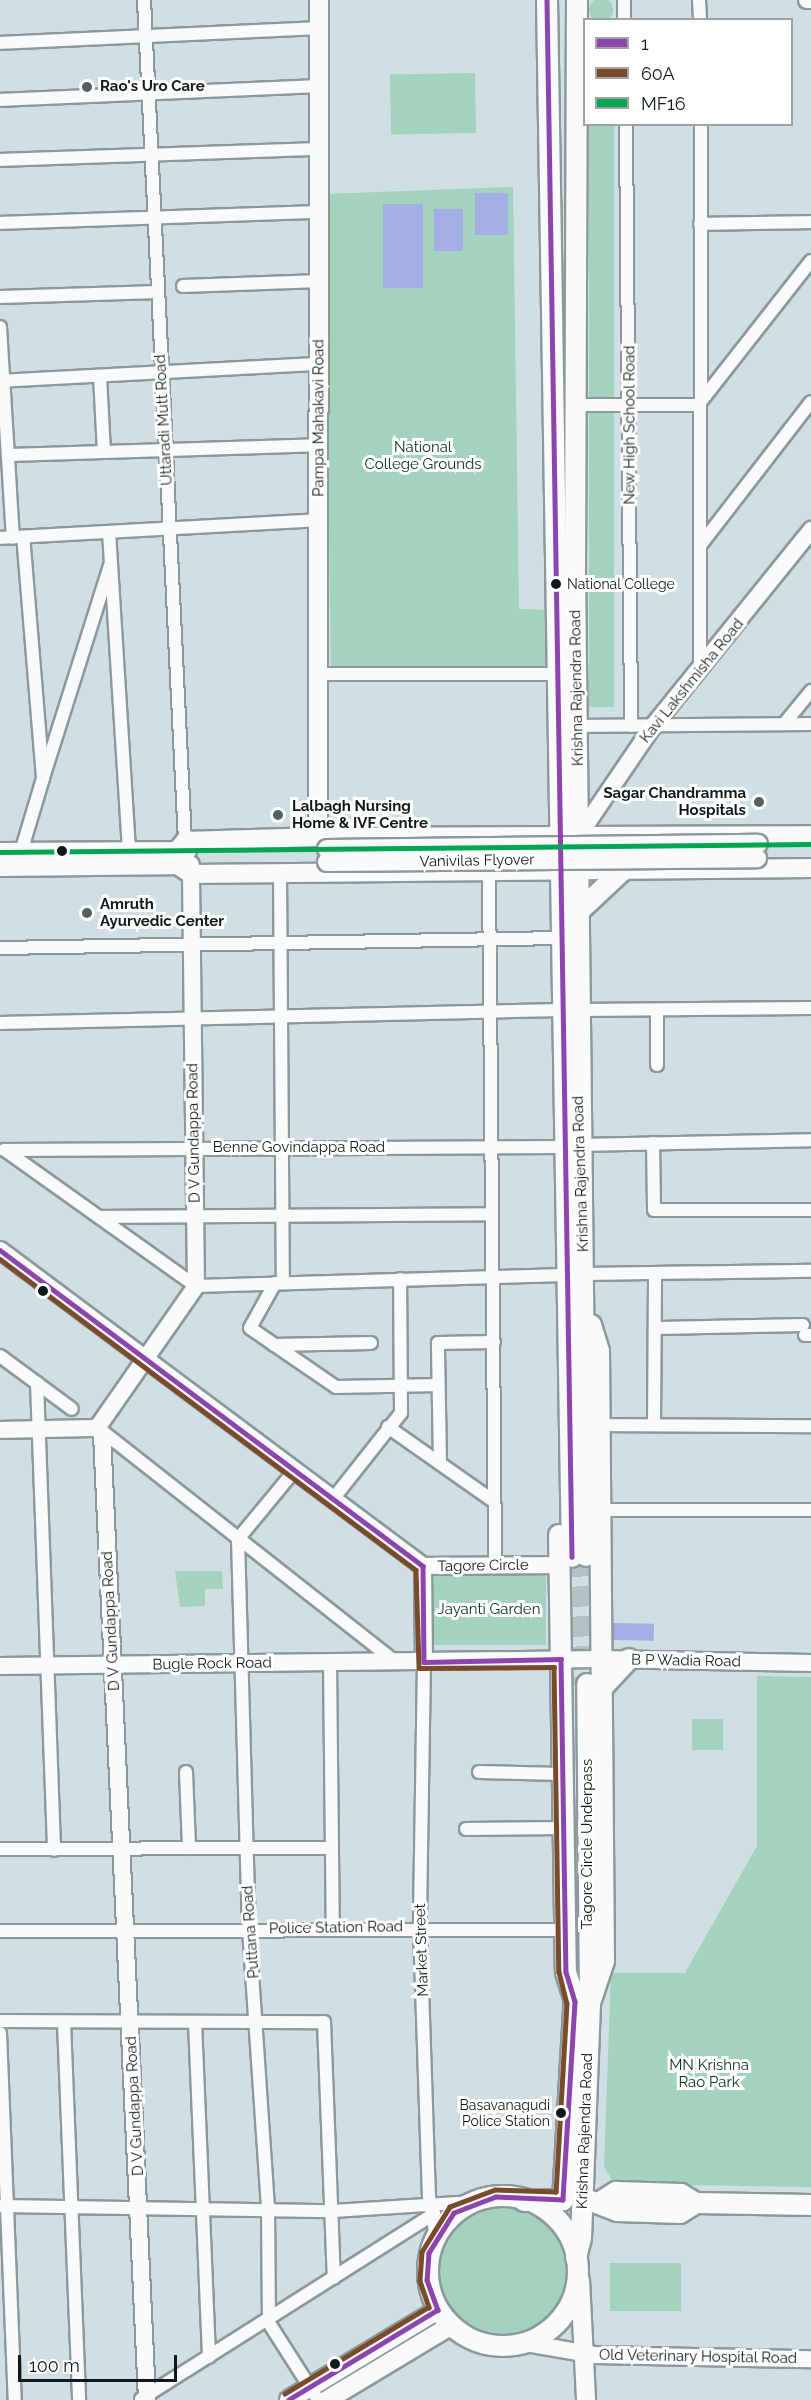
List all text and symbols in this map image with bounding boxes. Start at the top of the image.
legend [583,18,793,126]
text: 1 [641,33,649,54]
text: 60A [641,63,675,84]
marker: Rao's Uro Care [78,78,96,96]
place label: Rao's Uro Care [100,78,205,96]
text: MF16 [641,93,686,114]
street label: Pampa Mahakavi Road [310,339,328,497]
street label: New High School Road [621,345,639,505]
street label: Uttaradi Mutt Road [152,354,176,486]
park label: National College Grounds [365,438,481,473]
place label: National College [567,576,675,592]
marker: National College [550,578,562,590]
street label: Krishna Rajendra Road [567,610,587,766]
street label: Kavi Lakshmisha Road [636,615,748,747]
place label: Sagar Chandramma Hospitals [603,784,746,819]
marker: Sagar Chandramma Hospitals [750,793,768,811]
place label: Lalbagh Nursing Home & IVF Centre [292,797,428,832]
marker: Lalbagh Nursing Home & IVF Centre [269,806,287,824]
unlabelled marker [56,845,68,857]
street label: Vanivilas Flyover [419,851,535,871]
place label: Amruth Ayurvedic Center [100,895,224,930]
marker: Amruth Ayurvedic Center [78,904,96,922]
street label: D V Gundappa Road [184,1062,204,1204]
street label: Krishna Rajendra Road [569,1096,593,1252]
street label: Benne Govindappa Road [213,1139,385,1157]
unlabelled marker [37,1285,49,1297]
street label: D V Gundappa Road [98,1550,124,1692]
street label: Tagore Circle [437,1556,529,1576]
park label: Jayanti Garden [438,1601,540,1619]
street label: B P Wadia Road [631,1651,741,1671]
street label: Bugle Rock Road [152,1654,272,1674]
street label: Tagore Circle Underpass [579,1759,597,1929]
street label: Puttana Road [239,1885,263,1979]
street label: Market Street [411,1903,433,1997]
street label: Police Station Road [269,1918,403,1938]
street label: D V Gundappa Road [122,2035,148,2177]
street label: Krishna Rajendra Road [573,2053,597,2209]
park label: MN Krishna Rao Park [669,2056,749,2091]
place label: Basavanagudi Police Station [459,2097,550,2130]
marker: Basavanagudi Police Station [555,2107,567,2119]
scale bar [21,2343,180,2381]
street label: Old Veterinary Hospital Road [598,2346,798,2368]
text: 100 m [29,2355,80,2376]
unlabelled marker [329,2358,341,2370]

